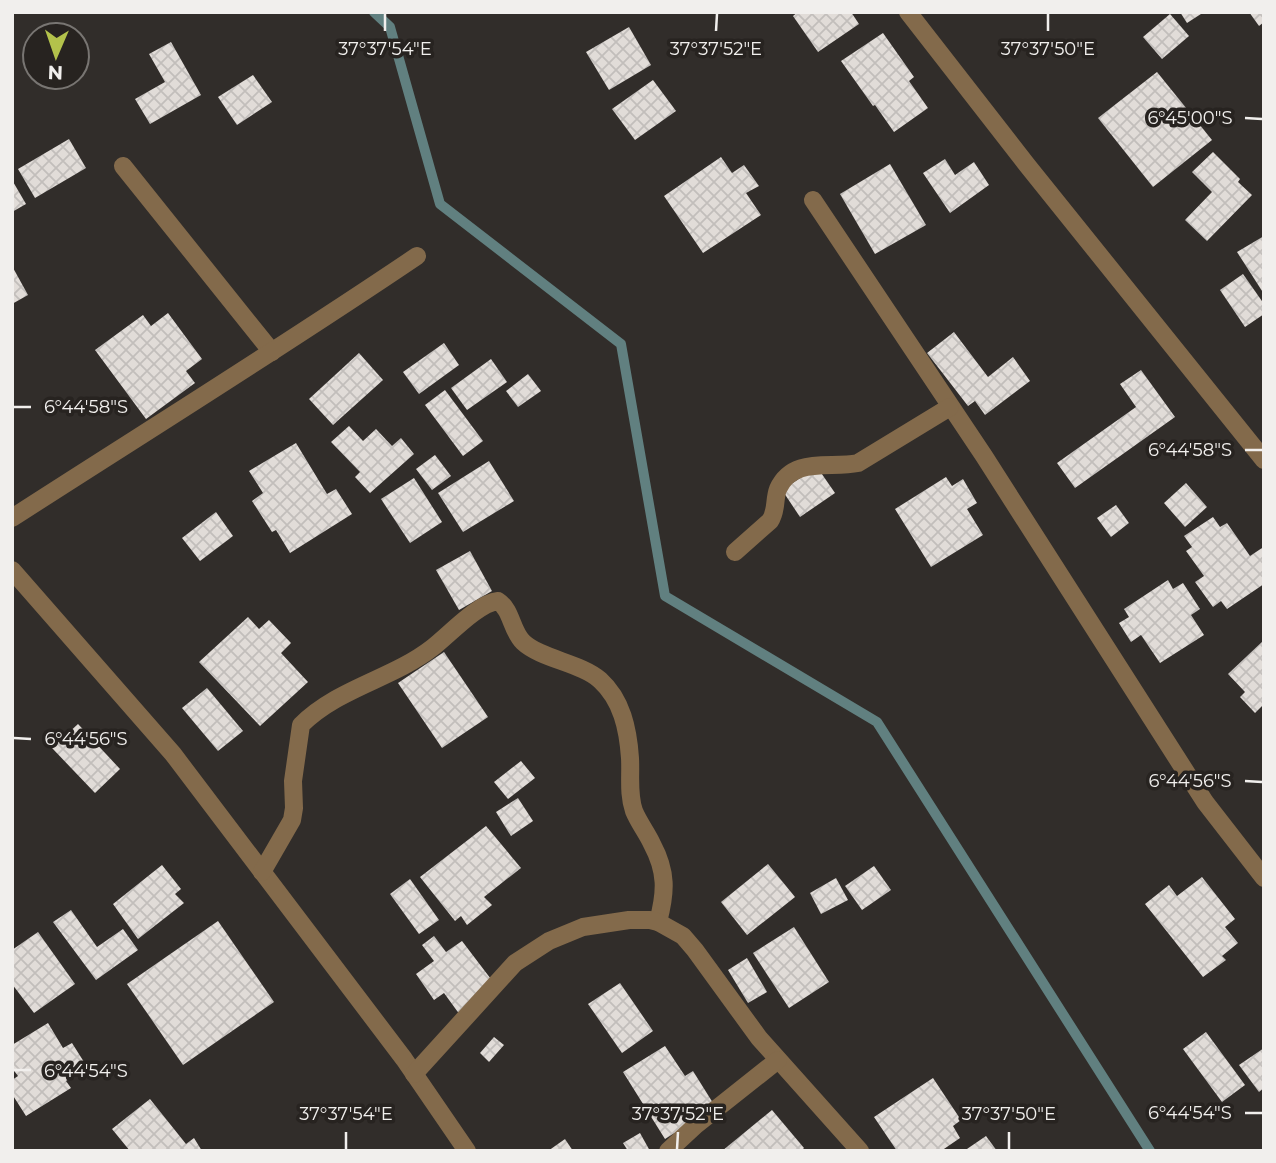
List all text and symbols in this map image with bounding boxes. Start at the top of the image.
north arrow [21,21,91,91]
text: 37°37'54"E [338,38,432,60]
text: 37°37'52"E [670,38,762,60]
text: 37°37'50"E [1001,38,1095,60]
text: N [47,61,64,84]
text: 6°45'00"S [1148,107,1232,129]
text: 6°44'58"S [44,396,128,418]
text: 6°44'58"S [1148,439,1232,461]
text: 6°44'56"S [44,728,128,750]
text: 6°44'56"S [1148,770,1232,792]
text: 6°44'54"S [44,1060,128,1082]
text: 6°44'54"S [1148,1102,1232,1124]
text: 37°37'54"E [299,1103,393,1125]
text: 37°37'52"E [632,1103,724,1125]
text: 37°37'50"E [962,1103,1056,1125]

